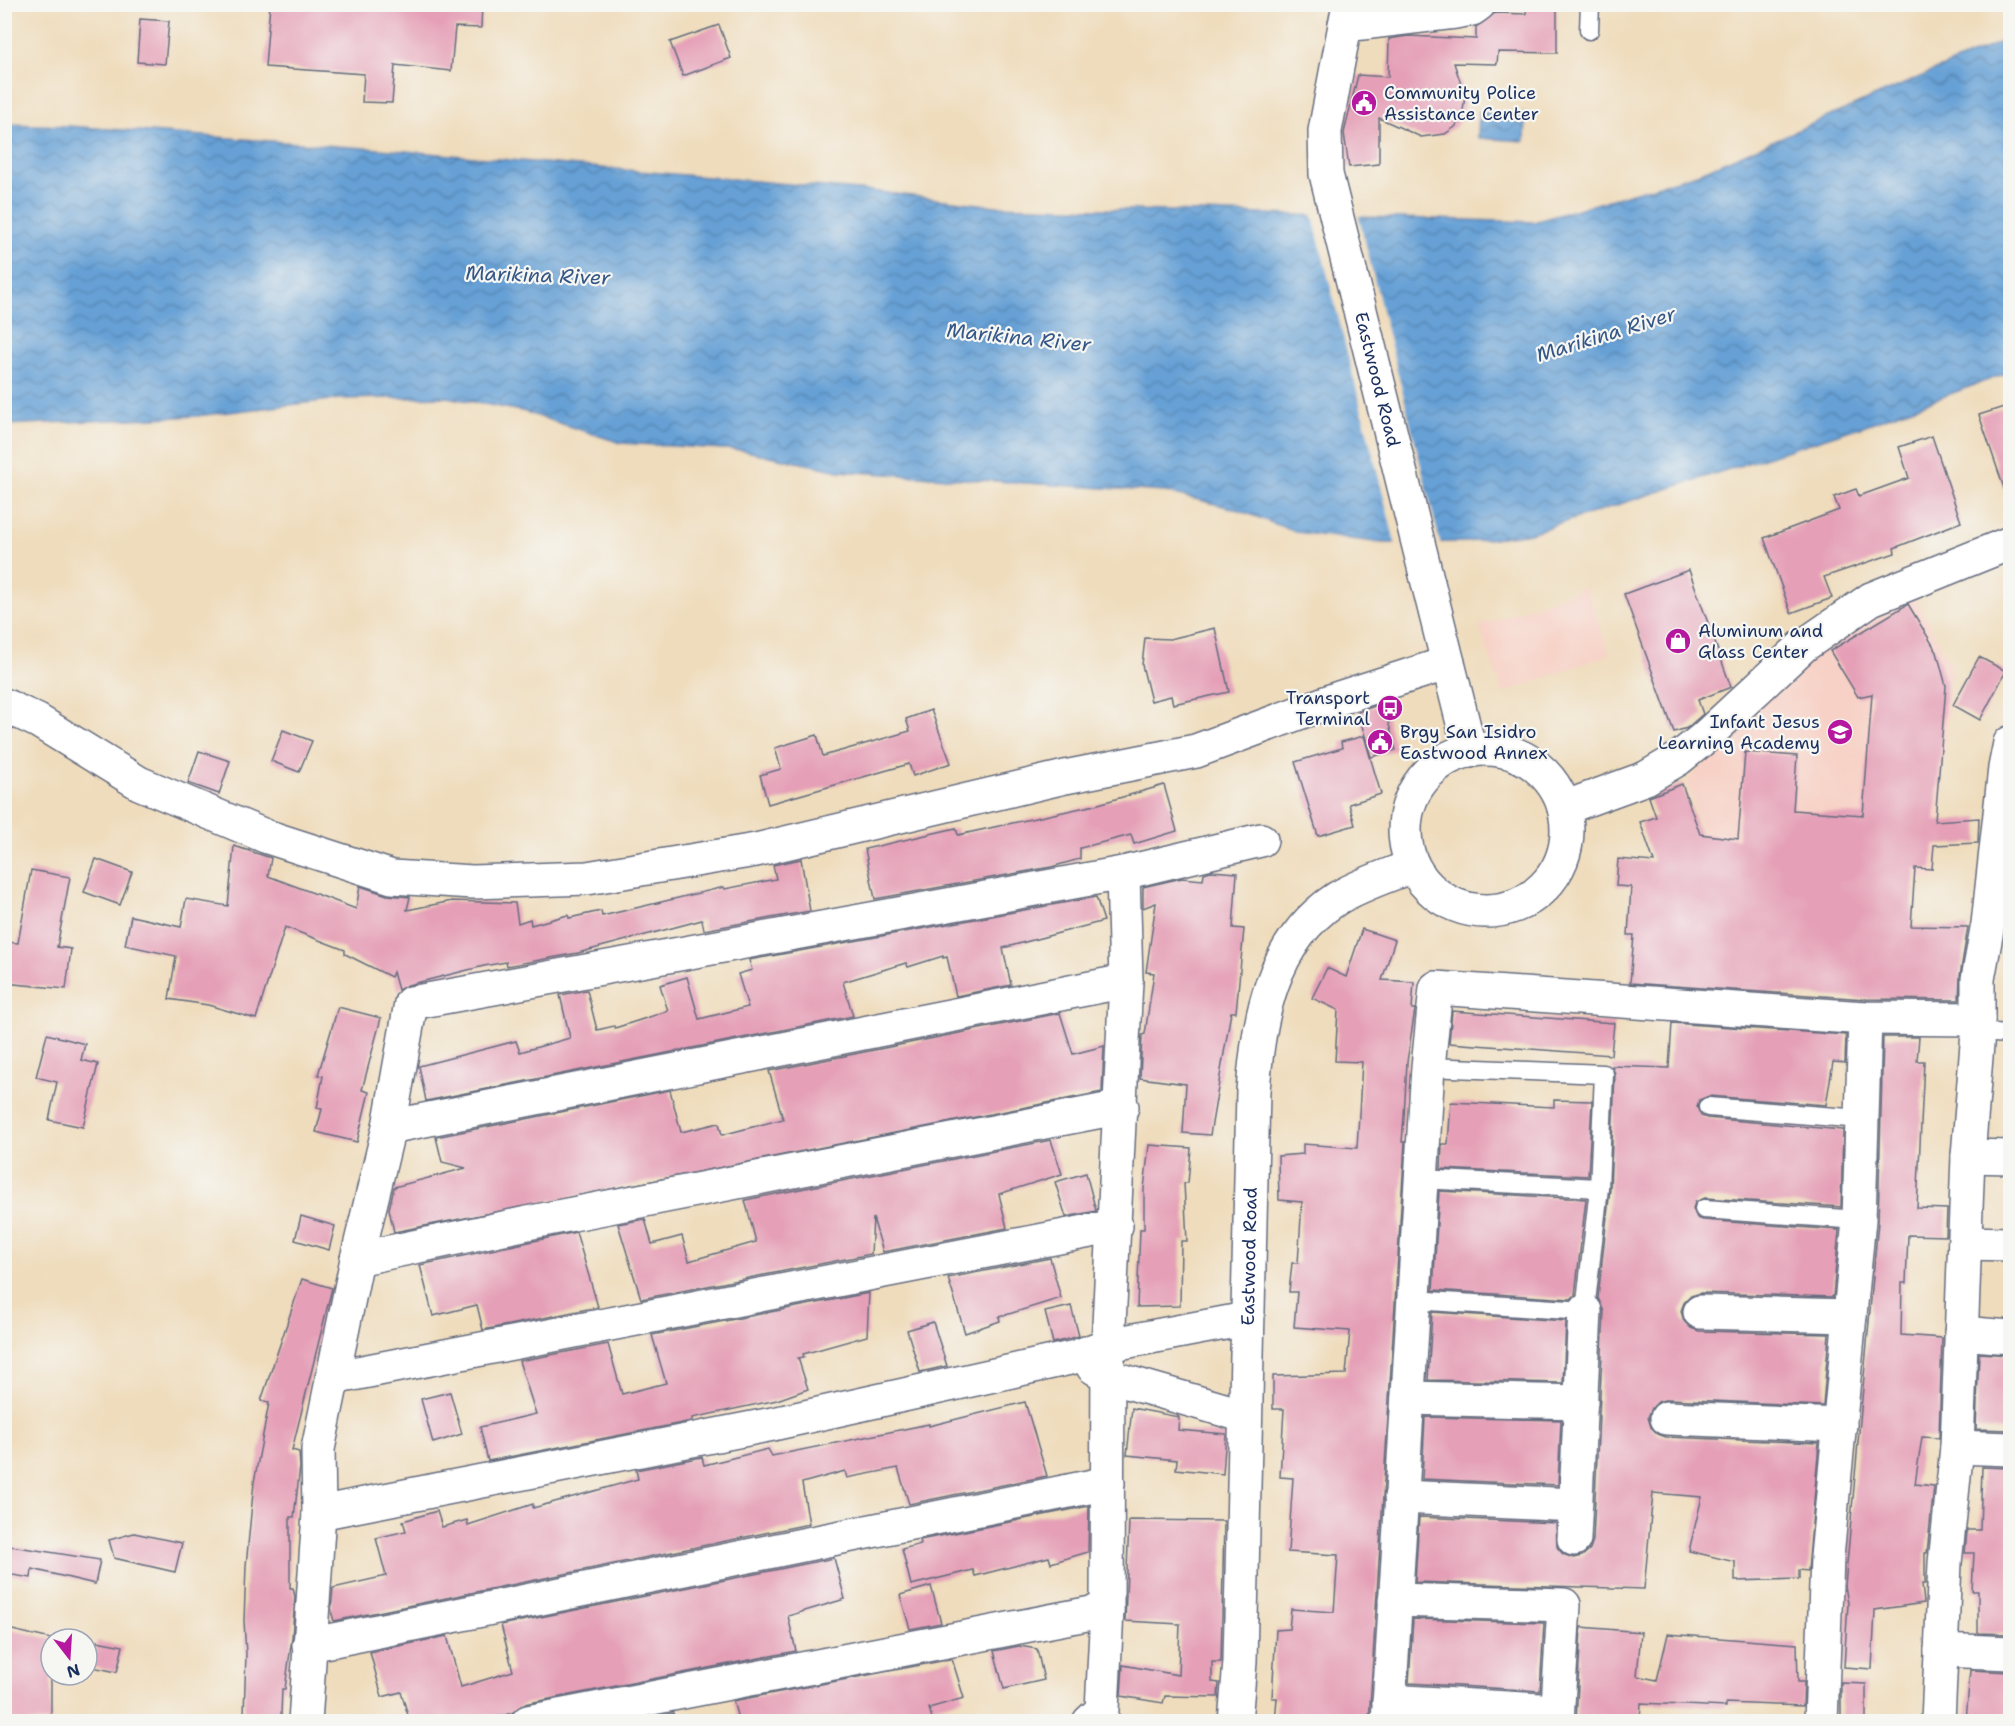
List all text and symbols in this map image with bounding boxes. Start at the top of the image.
place label: Community Police Assistance Center [1384,81,1539,126]
public building icon: Community Police Assistance Center [1349,88,1379,118]
water label: Marikina River [465,259,611,291]
water label: Marikina River [1533,300,1680,368]
street label: Eastwood Road [1349,309,1406,450]
water label: Marikina River [945,316,1093,358]
place label: Aluminum and Glass Center [1698,619,1823,664]
shop icon: Aluminum and Glass Center [1663,626,1693,656]
place label: Transport Terminal [1286,686,1371,731]
bus stop icon: Transport Terminal [1375,693,1405,723]
place label: Infant Jesus Learning Academy [1658,710,1820,755]
school or university icon: Infant Jesus Learning Academy [1825,717,1855,747]
place label: Brgy San Isidro Eastwood Annex [1400,720,1548,765]
public building icon: Brgy San Isidro Eastwood Annex [1365,727,1395,757]
street label: Eastwood Road [1236,1187,1263,1326]
north arrow [39,1627,99,1687]
text: N [64,1659,82,1683]

